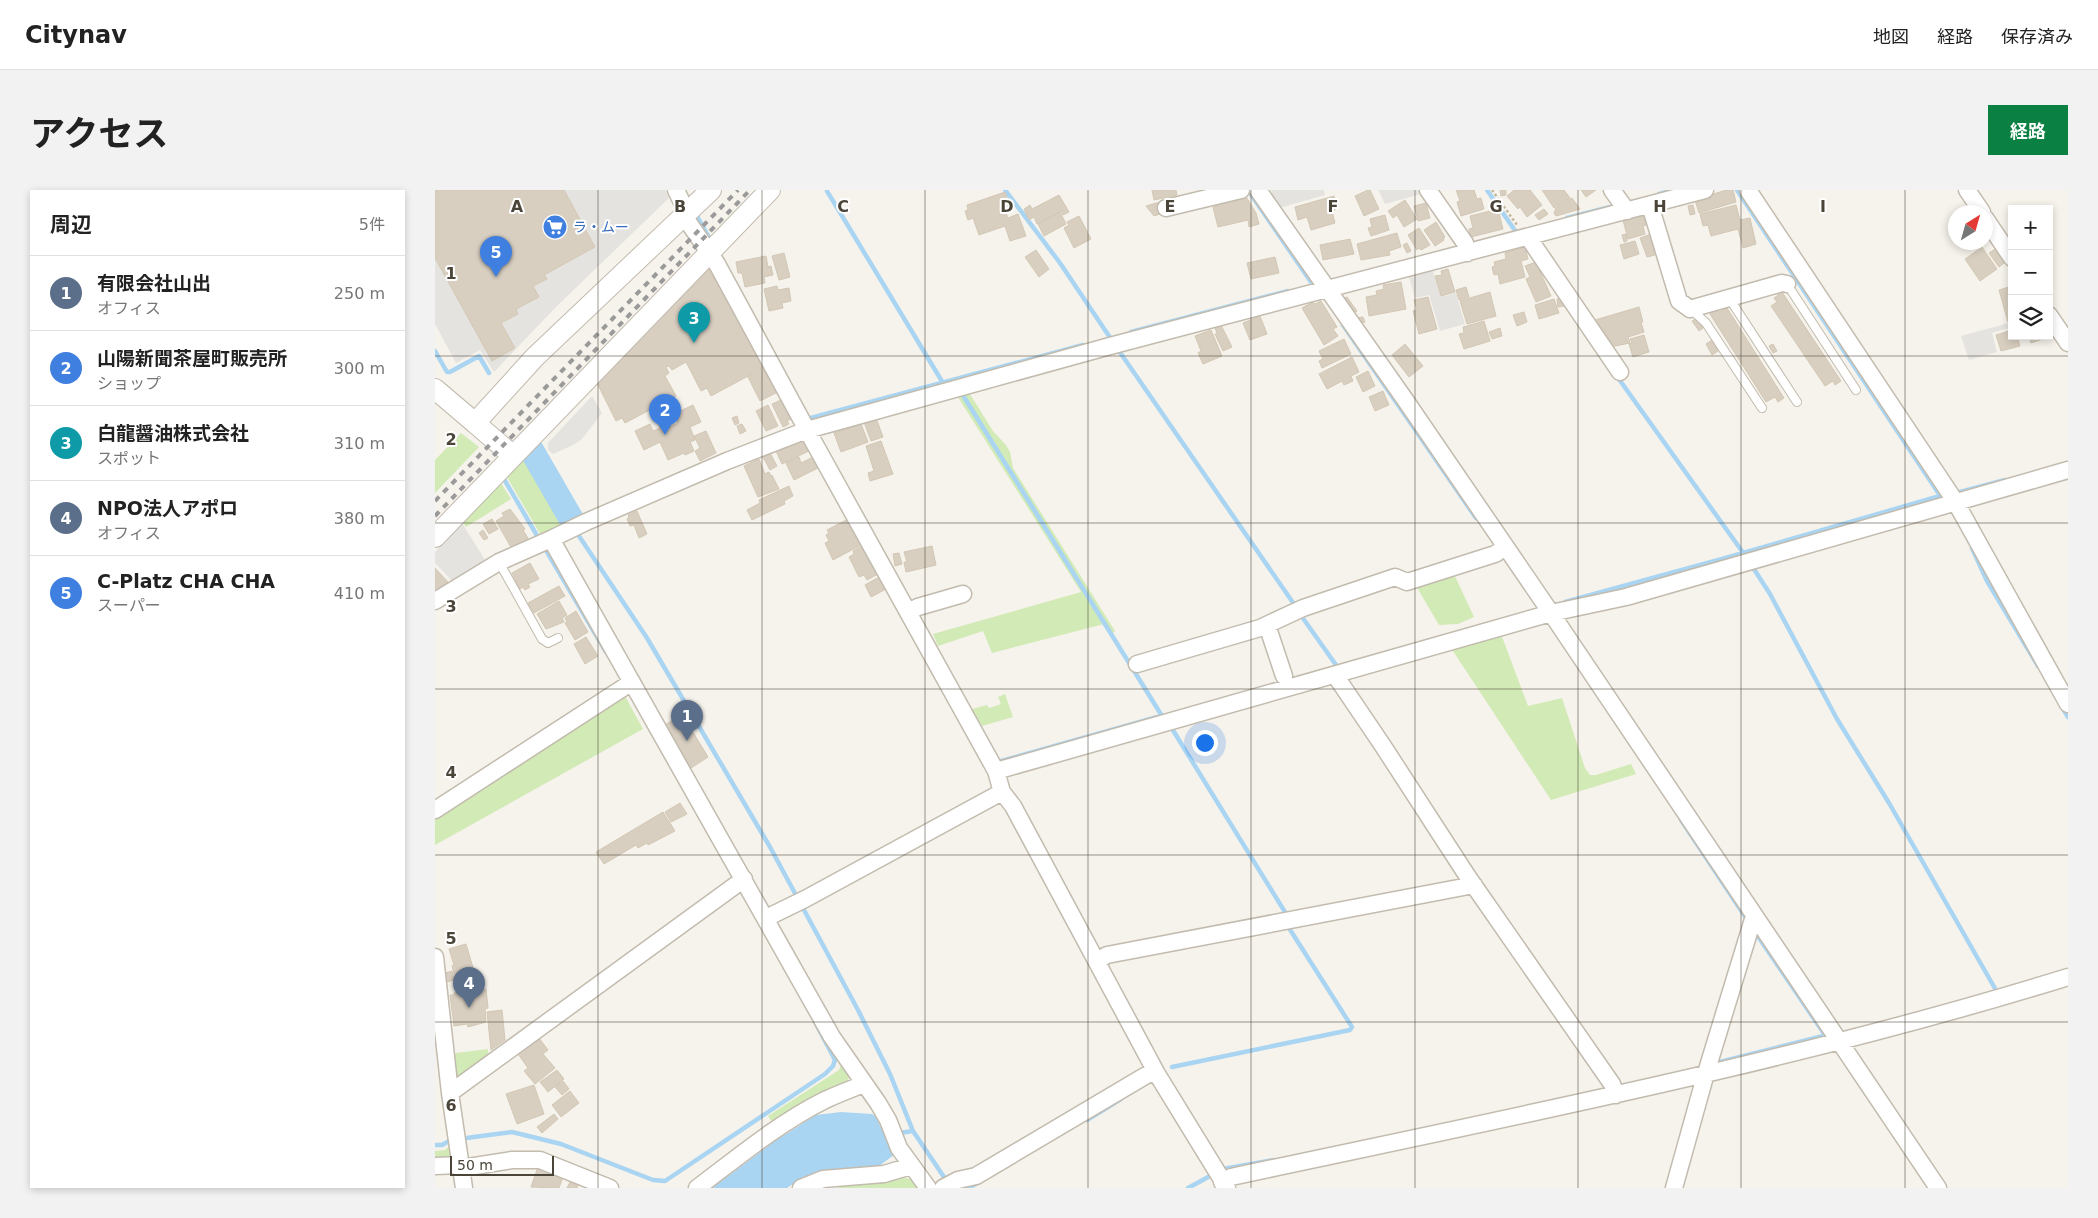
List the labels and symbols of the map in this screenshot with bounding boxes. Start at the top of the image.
text: A [511,197,524,216]
text: B [674,197,686,216]
text: C [837,197,849,216]
text: D [1000,197,1014,216]
text: E [1165,197,1175,216]
text: F [1328,197,1338,216]
text: G [1489,197,1503,216]
text: H [1653,197,1667,216]
text: I [1820,197,1826,216]
north arrow [1948,205,1993,250]
supermarket icon: ラ・ムー [542,214,568,240]
place label: ラ・ムー [573,219,629,235]
pin: 5 [480,236,512,277]
text: 1 [445,264,457,283]
pin: 3 [678,302,710,343]
pin: 2 [649,394,681,435]
text: 2 [445,430,457,449]
text: 3 [445,597,457,616]
pin: 1 [671,700,703,741]
your location [1192,730,1218,756]
text: 4 [445,763,457,782]
text: 5 [445,929,457,948]
pin: 4 [453,967,485,1008]
text: 6 [445,1096,457,1115]
scale bar [450,1153,554,1176]

